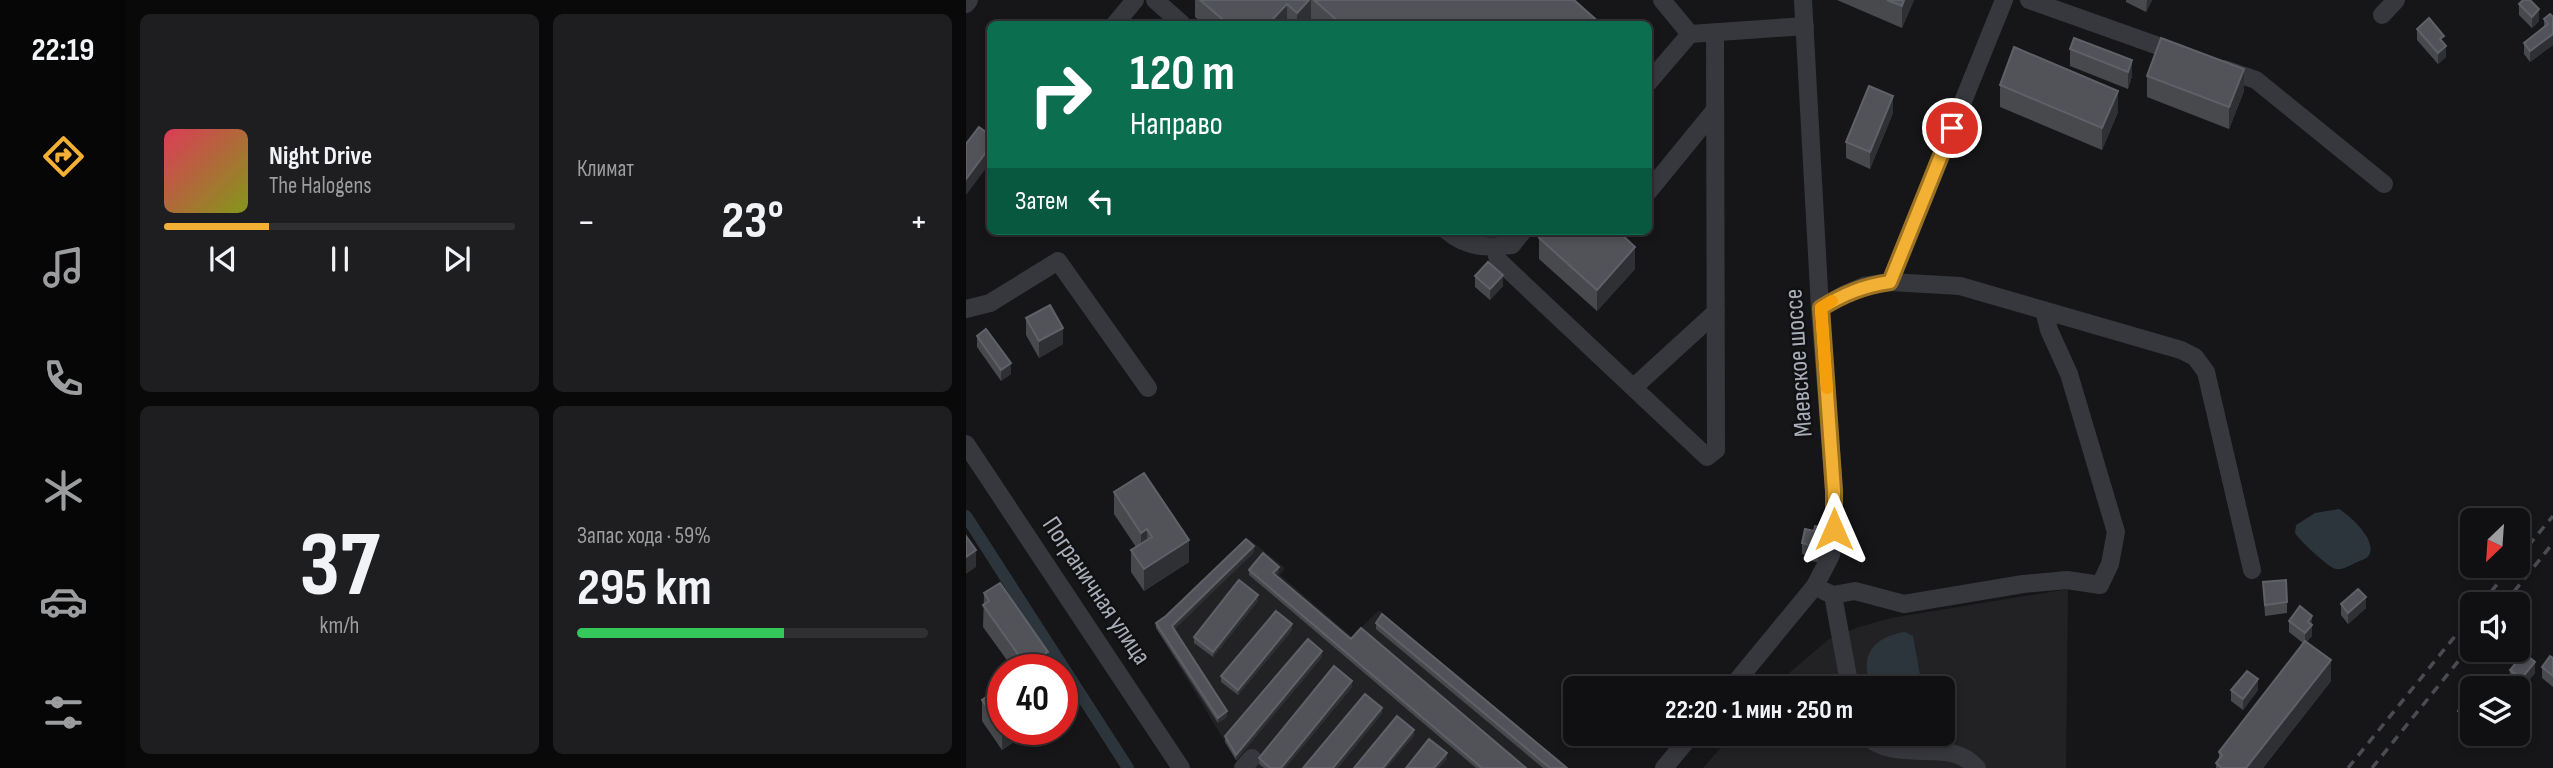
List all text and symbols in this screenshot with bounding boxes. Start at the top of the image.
text: 22:19 [32,31,94,70]
text: 120 m [1130,45,1235,104]
icon: right [1015,49,1106,140]
pin [1922,98,1982,158]
text: Направо [1130,105,1223,144]
icon: arrive [1933,109,1971,147]
icon: directions [39,132,88,181]
text: Night Drive [269,141,372,172]
text: Климат [577,155,634,183]
text: The Halogens [269,172,372,200]
icon: left [1082,182,1120,220]
text: Затем [1015,186,1068,217]
text: 23° [721,190,784,253]
text: − [577,200,596,245]
text: + [909,200,928,245]
icon: previous [204,240,242,278]
icon: pause [321,240,359,278]
icon: next [438,240,476,278]
icon: music [39,243,88,292]
street label: Маевское шоссе [1778,288,1820,438]
icon: phone [39,354,88,403]
icon: climate [39,466,88,515]
position arrow [1797,492,1871,566]
north arrow [2460,508,2530,578]
map controls [2460,508,2530,746]
street label: Пограничная улица [1035,511,1157,671]
text: 37 [299,512,380,621]
text: Запас хода · 59% [577,522,711,550]
text: 295 km [577,557,712,620]
icon: car [39,577,88,626]
button: sound [2460,592,2530,662]
text: km/h [320,612,359,640]
speed limit sign: 40 [987,654,1078,745]
button: layers [2460,676,2530,746]
icon: filters [39,688,88,737]
text: 22:20 · 1 мин · 250 m [1665,695,1853,726]

